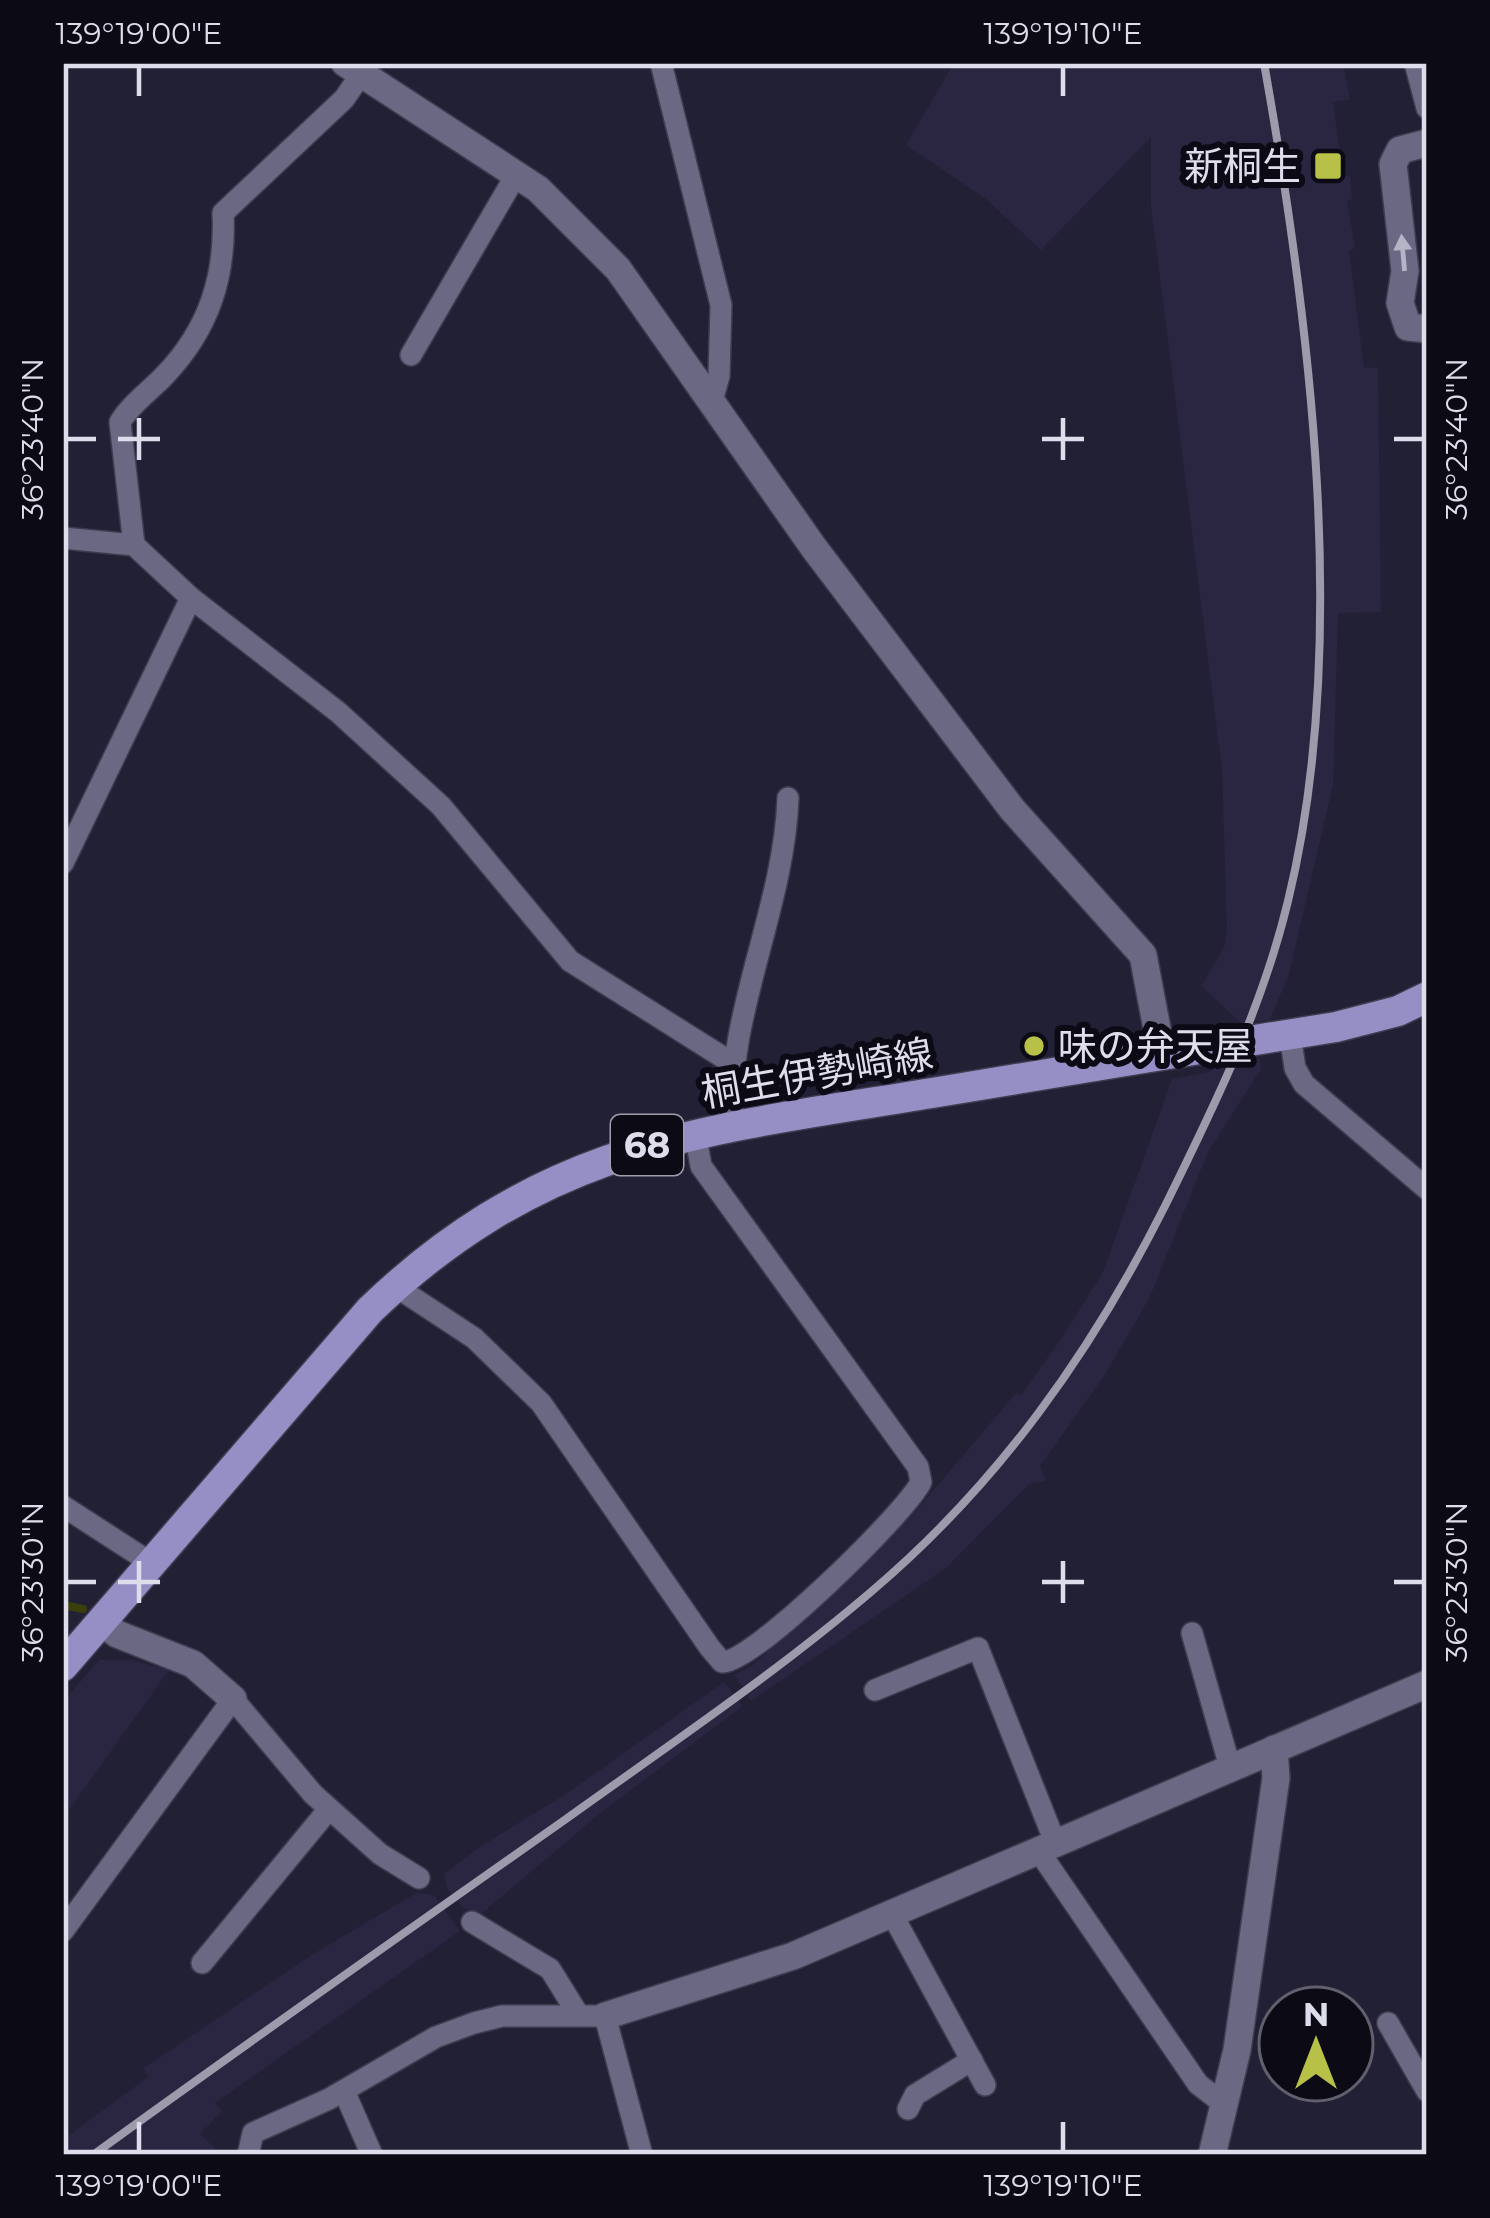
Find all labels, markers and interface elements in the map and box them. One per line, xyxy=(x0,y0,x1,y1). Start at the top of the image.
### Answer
text: 139°19'00"E xyxy=(56,15,222,52)
text: 139°19'10"E xyxy=(984,15,1142,52)
place label: 新桐生 xyxy=(1184,142,1301,190)
marker: 新桐生 xyxy=(1312,150,1344,182)
one-way arrow xyxy=(1393,234,1412,271)
text: 36°23'40"N xyxy=(14,358,51,520)
text: 36°23'40"N xyxy=(1438,358,1475,520)
place label: 味の弁天屋 xyxy=(1058,1022,1253,1070)
street label: 桐生伊勢崎線 xyxy=(698,1029,936,1117)
marker: 味の弁天屋 xyxy=(1021,1033,1047,1059)
road number: 68 xyxy=(611,1115,683,1175)
text: 36°23'30"N xyxy=(14,1502,51,1662)
text: 36°23'30"N xyxy=(1438,1502,1475,1662)
north arrow xyxy=(1256,1984,1376,2104)
text: N xyxy=(1303,1994,1329,2034)
text: 139°19'00"E xyxy=(56,2167,222,2204)
text: 139°19'10"E xyxy=(984,2167,1142,2204)

